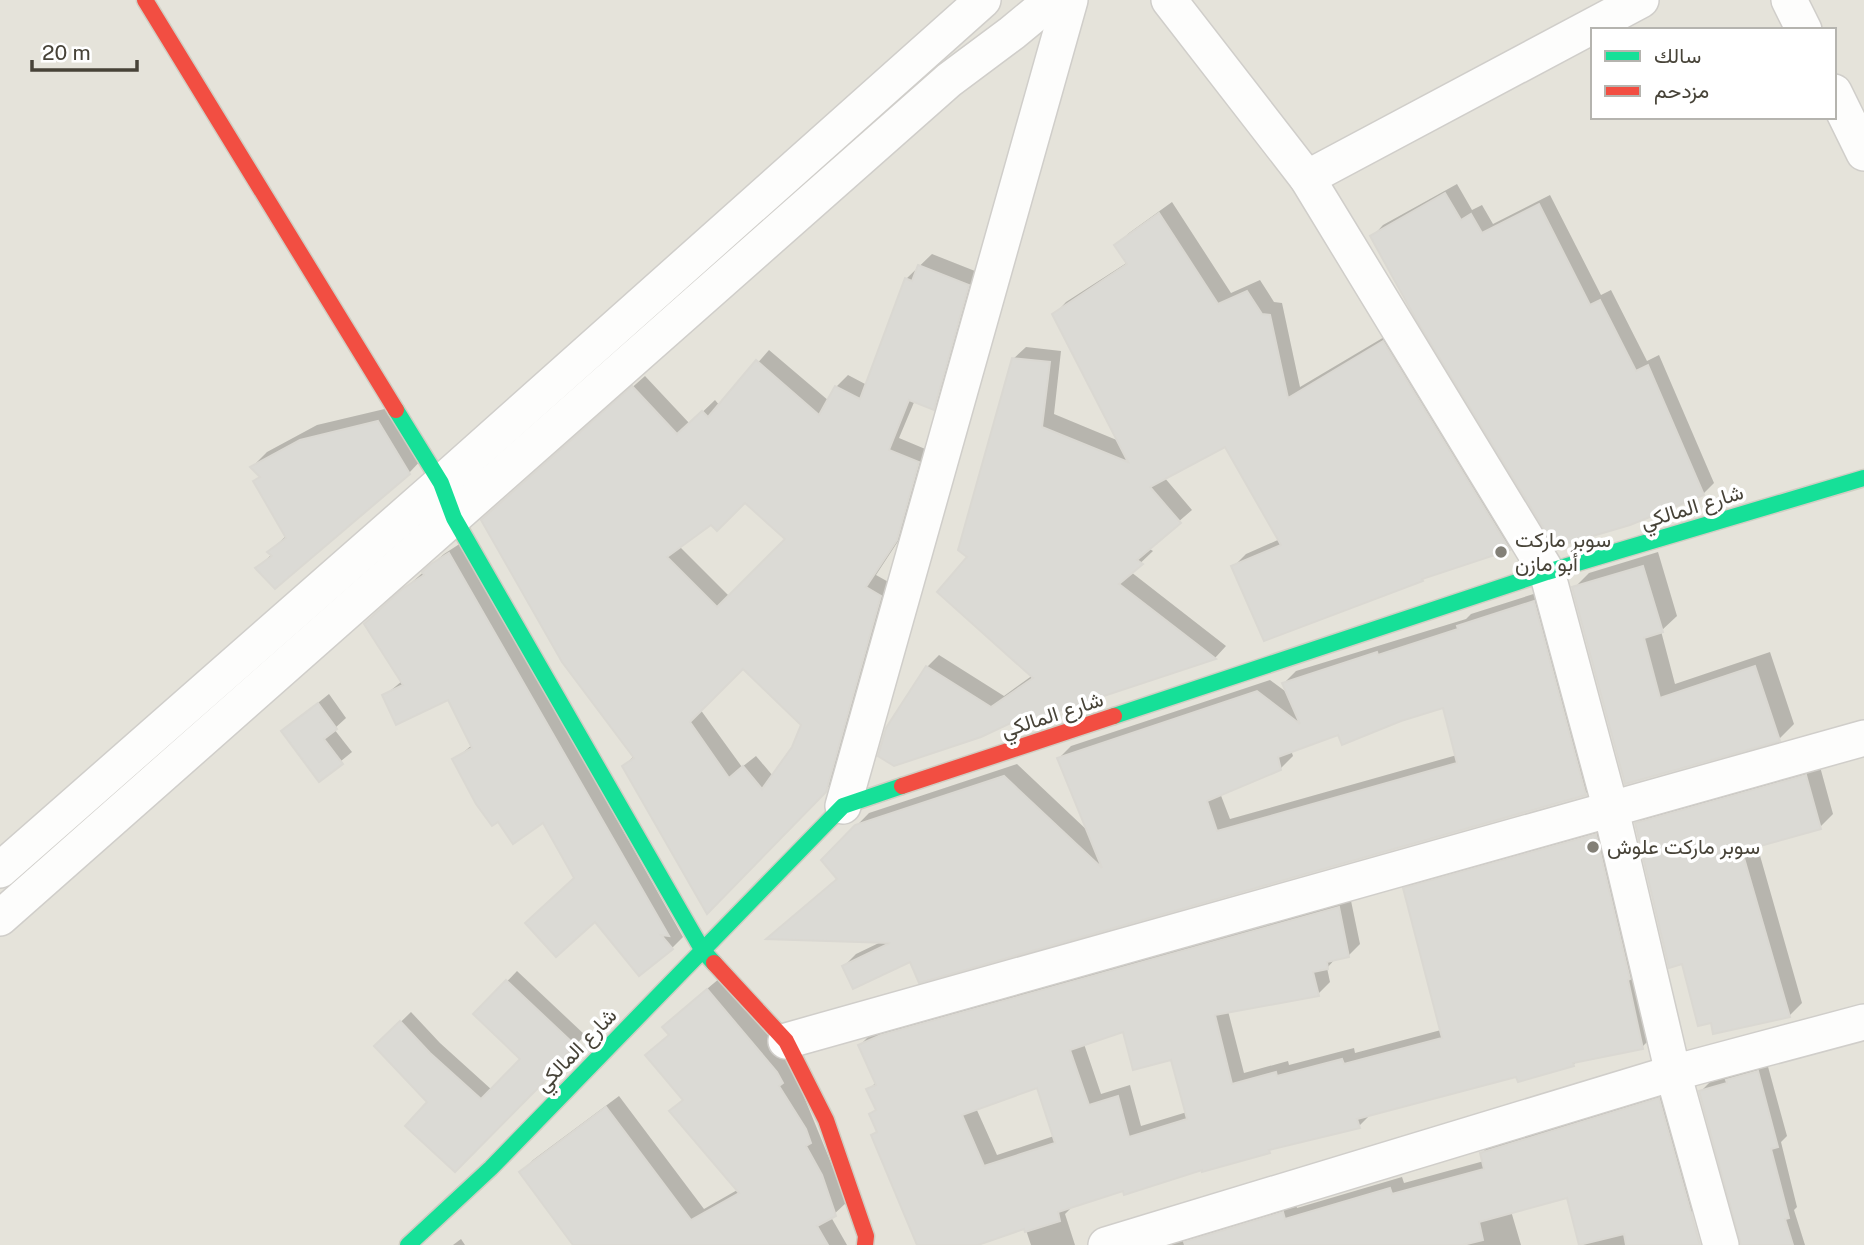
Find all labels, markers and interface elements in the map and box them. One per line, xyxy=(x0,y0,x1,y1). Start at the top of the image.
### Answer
scale bar xyxy=(32,28,136,72)
legend xyxy=(1591,28,1836,119)
text: 20 m xyxy=(42,40,91,65)
text: سالك xyxy=(1654,43,1701,68)
text: مزدحم xyxy=(1654,78,1709,105)
street label: شارع المالكي xyxy=(1637,479,1748,539)
place label: سوبر ماركت أبو مازن xyxy=(1515,527,1611,577)
marker: سوبر ماركت أبو مازن xyxy=(1493,544,1509,560)
street label: شارع المالكي xyxy=(997,686,1108,748)
place label: سوبر ماركت علوش xyxy=(1607,834,1760,860)
marker: سوبر ماركت علوش xyxy=(1585,839,1601,855)
street label: شارع المالكي xyxy=(530,1003,625,1100)

